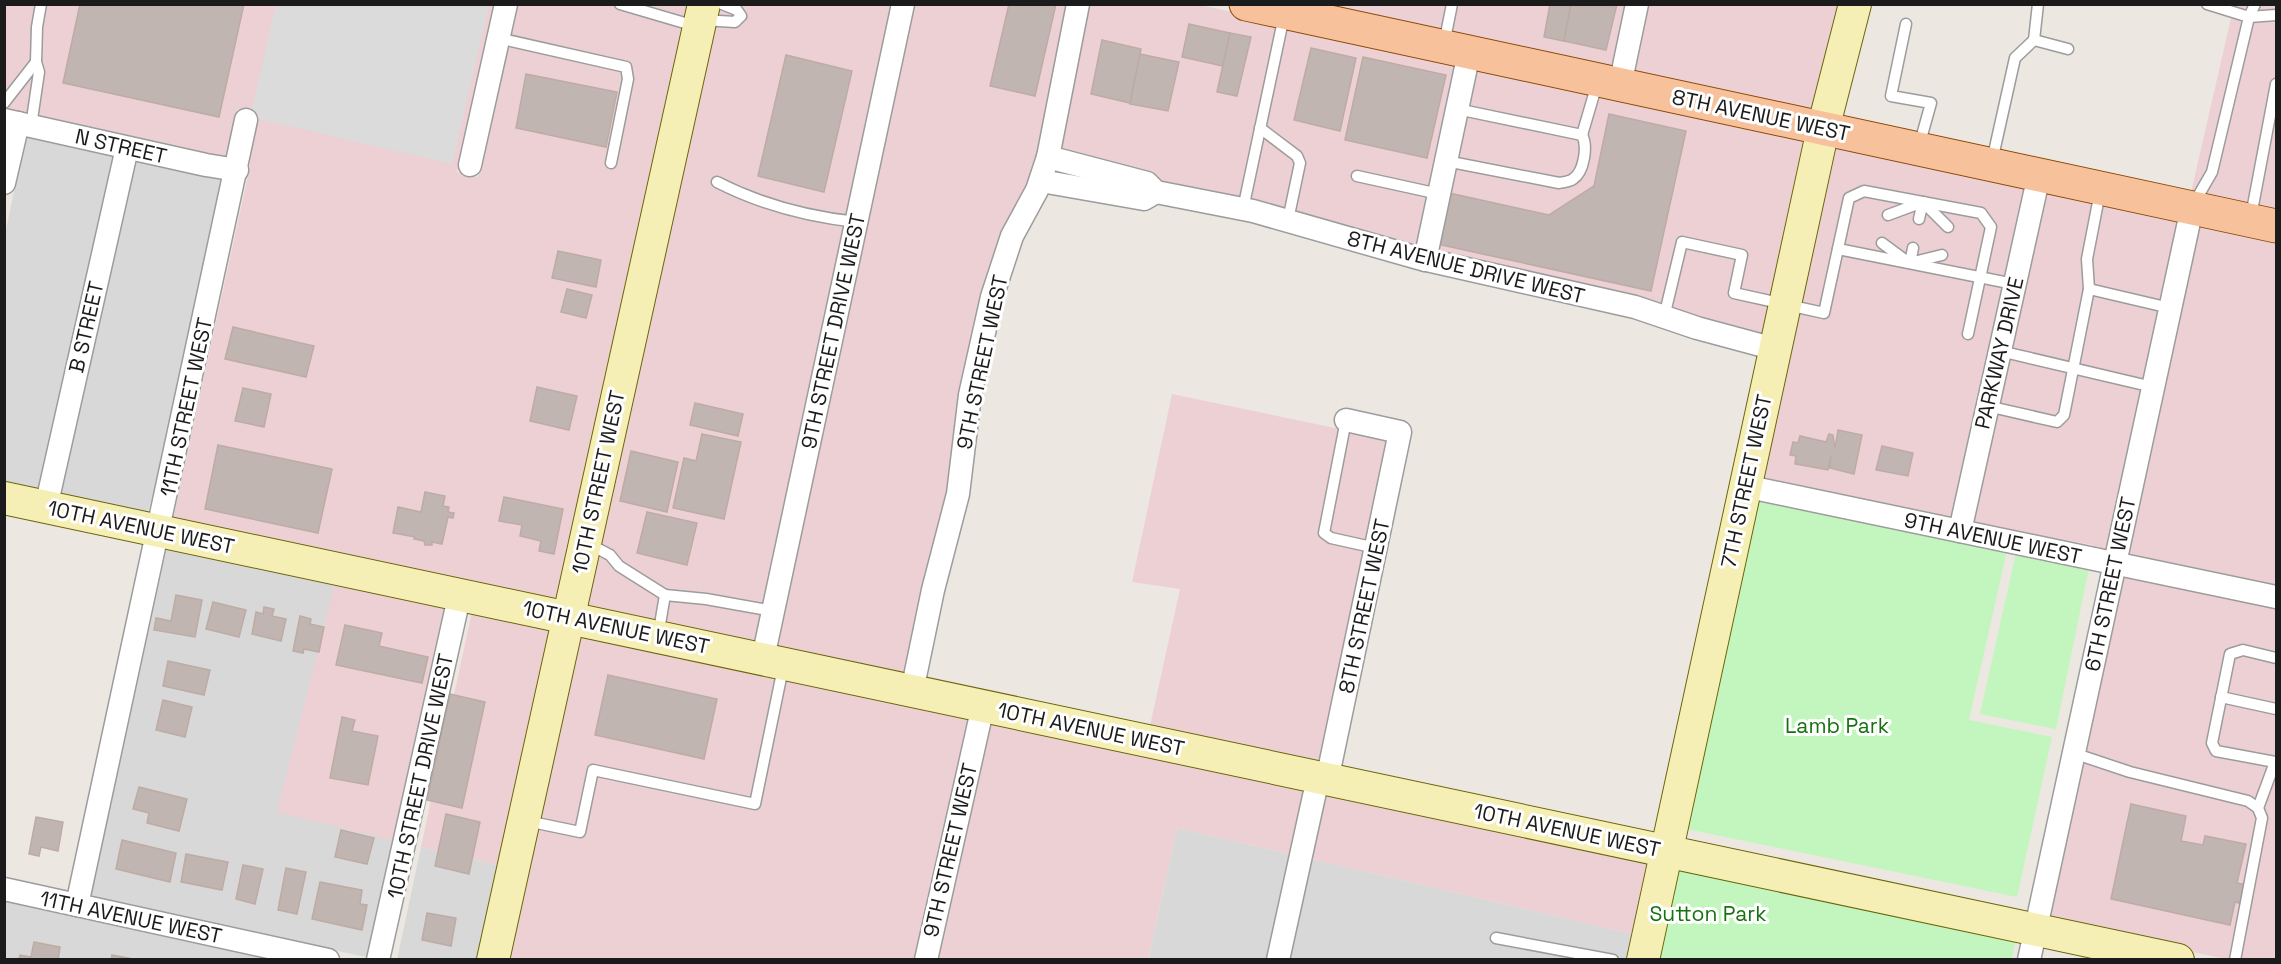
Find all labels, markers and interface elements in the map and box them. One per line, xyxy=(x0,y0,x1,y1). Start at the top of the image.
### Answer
street label: 8TH AVENUE WEST xyxy=(1670,83,1852,147)
street label: N STREET xyxy=(73,122,169,170)
street label: 9TH STREET DRIVE WEST xyxy=(795,211,871,451)
street label: 8TH AVENUE DRIVE WEST xyxy=(1345,224,1587,310)
street label: 9TH STREET WEST xyxy=(950,272,1014,452)
street label: PARKWAY DRIVE xyxy=(1968,274,2030,432)
street label: B STREET xyxy=(62,279,110,375)
street label: 11TH STREET WEST xyxy=(154,315,218,499)
street label: 10TH STREET WEST xyxy=(565,388,631,576)
street label: 7TH STREET WEST xyxy=(1714,392,1778,570)
street label: 10TH AVENUE WEST xyxy=(45,494,237,560)
street label: 6TH STREET WEST xyxy=(2078,494,2142,674)
street label: 9TH AVENUE WEST xyxy=(1902,506,2084,570)
street label: 8TH STREET WEST xyxy=(1332,516,1396,696)
street label: 10TH AVENUE WEST xyxy=(520,594,712,660)
street label: 10TH STREET DRIVE WEST xyxy=(381,651,459,901)
street label: 10TH AVENUE WEST xyxy=(995,696,1187,762)
park label: Lamb Park xyxy=(1785,712,1889,739)
street label: 9TH STREET WEST xyxy=(917,760,983,940)
street label: 10TH AVENUE WEST xyxy=(1471,797,1663,863)
street label: 11TH AVENUE WEST xyxy=(37,885,225,949)
park label: Sutton Park xyxy=(1649,900,1767,927)

